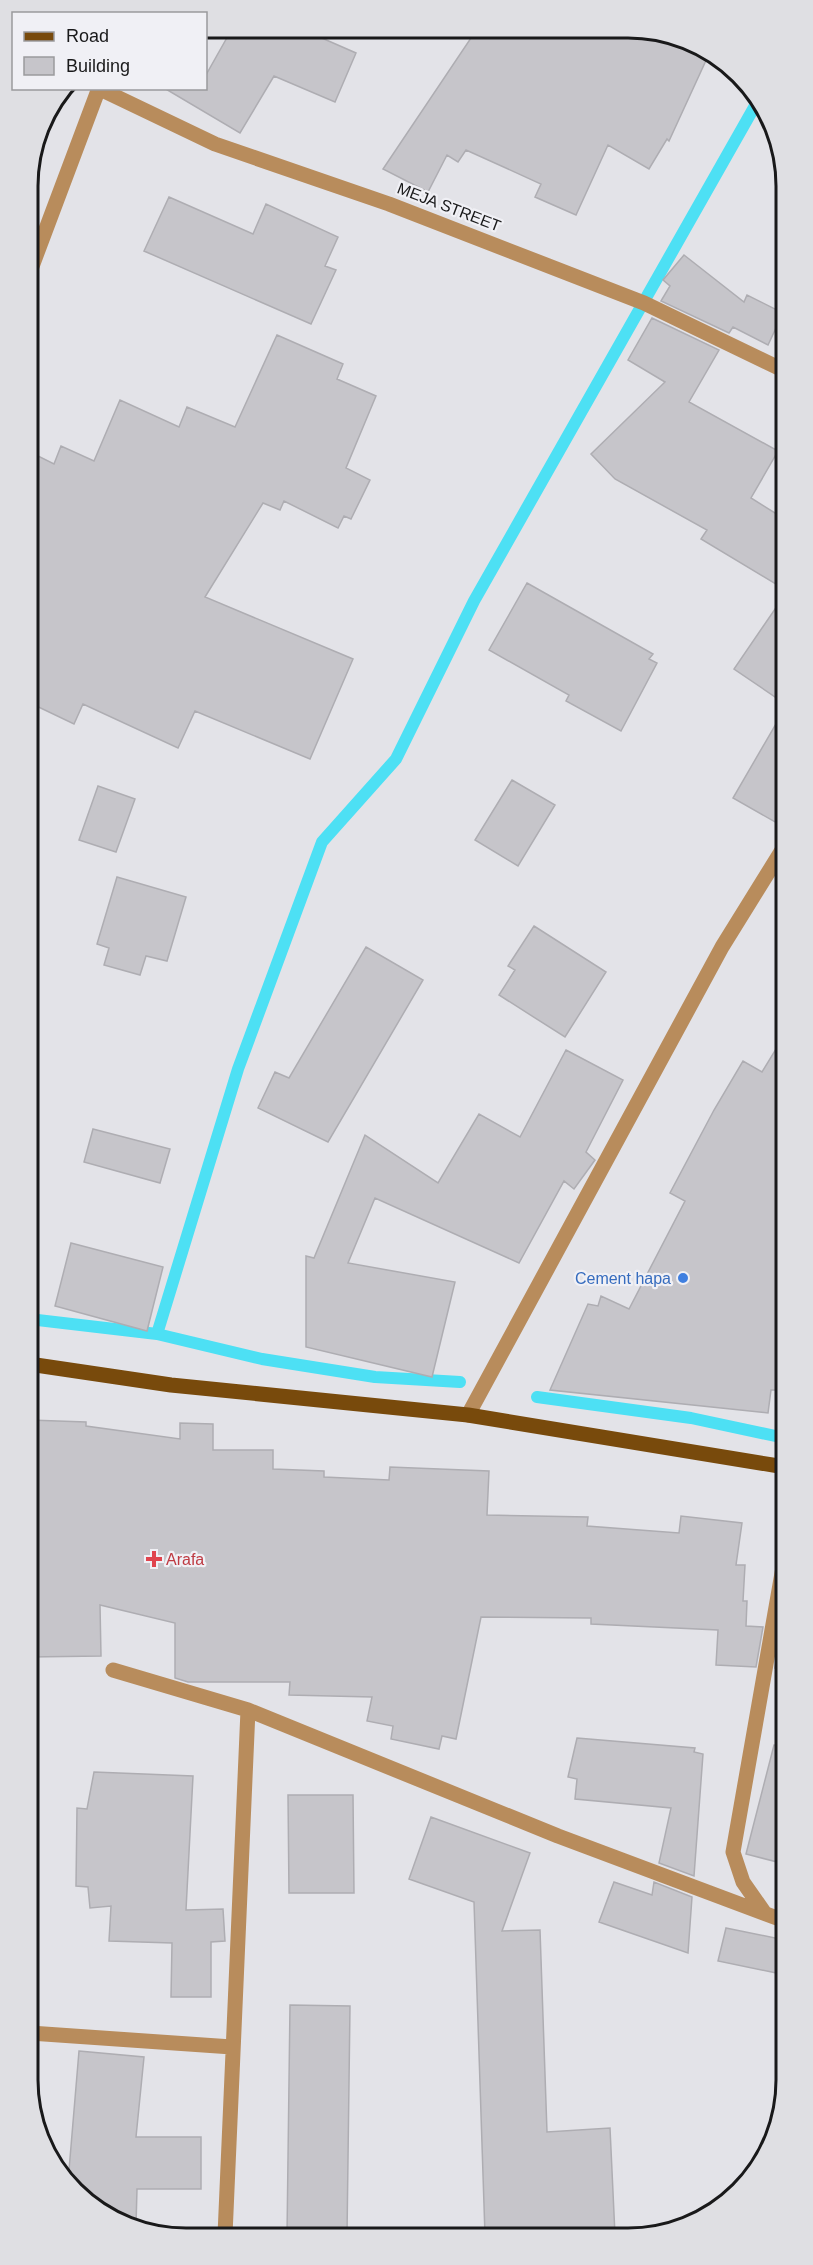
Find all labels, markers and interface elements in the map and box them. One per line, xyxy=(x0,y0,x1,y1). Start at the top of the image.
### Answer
legend xyxy=(12,12,207,90)
text: Road xyxy=(66,26,109,46)
text: Building xyxy=(66,56,130,76)
street label: MEJA STREET xyxy=(395,179,503,235)
place label: Cement hapa xyxy=(575,1270,671,1287)
marker: Cement hapa xyxy=(676,1271,690,1285)
place label: Arafa xyxy=(166,1551,204,1568)
marker: Arafa xyxy=(147,1552,161,1566)

